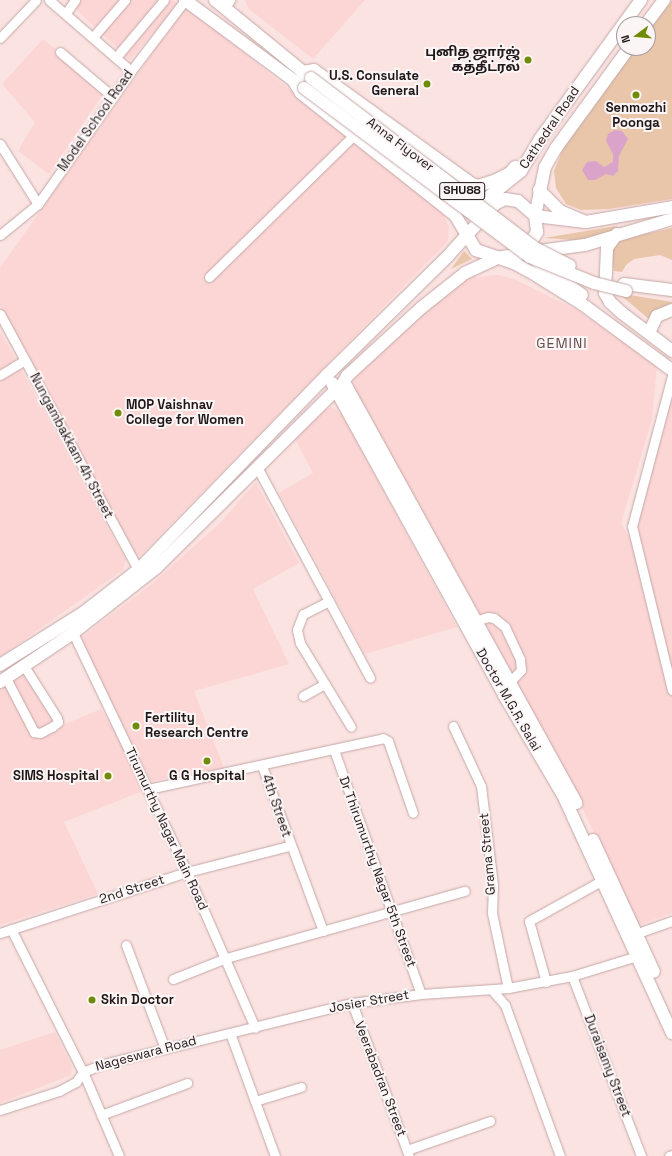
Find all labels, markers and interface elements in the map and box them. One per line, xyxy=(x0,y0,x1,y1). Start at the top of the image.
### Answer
north arrow xyxy=(616,16,656,56)
text: N xyxy=(618,34,633,45)
place label: புனித ஜார்ஜ் கத்தீட்ரல் xyxy=(425,45,520,76)
marker: புனித ஜார்ஜ் கத்தீட்ரல் xyxy=(523,55,533,65)
street label: Model School Road xyxy=(55,67,137,175)
place label: U.S. Consulate General xyxy=(329,69,419,100)
marker: U.S. Consulate General xyxy=(422,79,432,89)
street label: Cathedral Road xyxy=(517,84,583,172)
marker: Senmozhi Poonga xyxy=(631,90,641,100)
place label: Senmozhi Poonga xyxy=(606,101,666,132)
street label: Anna Flyover xyxy=(363,115,437,175)
road number: SHU88 xyxy=(439,181,485,201)
district label: GEMINI xyxy=(536,335,588,351)
street label: Nungambakkam 4h Street xyxy=(26,371,116,521)
place label: MOP Vaishnav College for Women xyxy=(126,398,244,429)
marker: MOP Vaishnav College for Women xyxy=(113,408,123,418)
street label: Doctor M.G.R. Salai xyxy=(472,646,544,754)
place label: Fertility Research Centre xyxy=(145,711,248,742)
marker: Fertility Research Centre xyxy=(130,720,142,732)
street label: Tirumurthy Nagar Main Road xyxy=(121,745,211,913)
marker: G G Hospital xyxy=(201,755,213,767)
place label: SIMS Hospital xyxy=(13,768,99,784)
place label: G G Hospital xyxy=(169,768,245,784)
marker: SIMS Hospital xyxy=(102,770,114,782)
street label: 4th Street xyxy=(258,773,294,839)
street label: Dr Thirumurthy Nagar 5th Street xyxy=(335,774,419,970)
street label: Grama Street xyxy=(477,812,499,896)
street label: 2nd Street xyxy=(98,872,166,908)
street label: Josier Street xyxy=(328,987,410,1017)
place label: Skin Doctor xyxy=(101,992,174,1008)
marker: Skin Doctor xyxy=(86,994,98,1006)
street label: Duraisamy Street xyxy=(580,1013,634,1119)
street label: Veerabadran Street xyxy=(351,1019,409,1139)
street label: Nageswara Road xyxy=(94,1033,198,1075)

